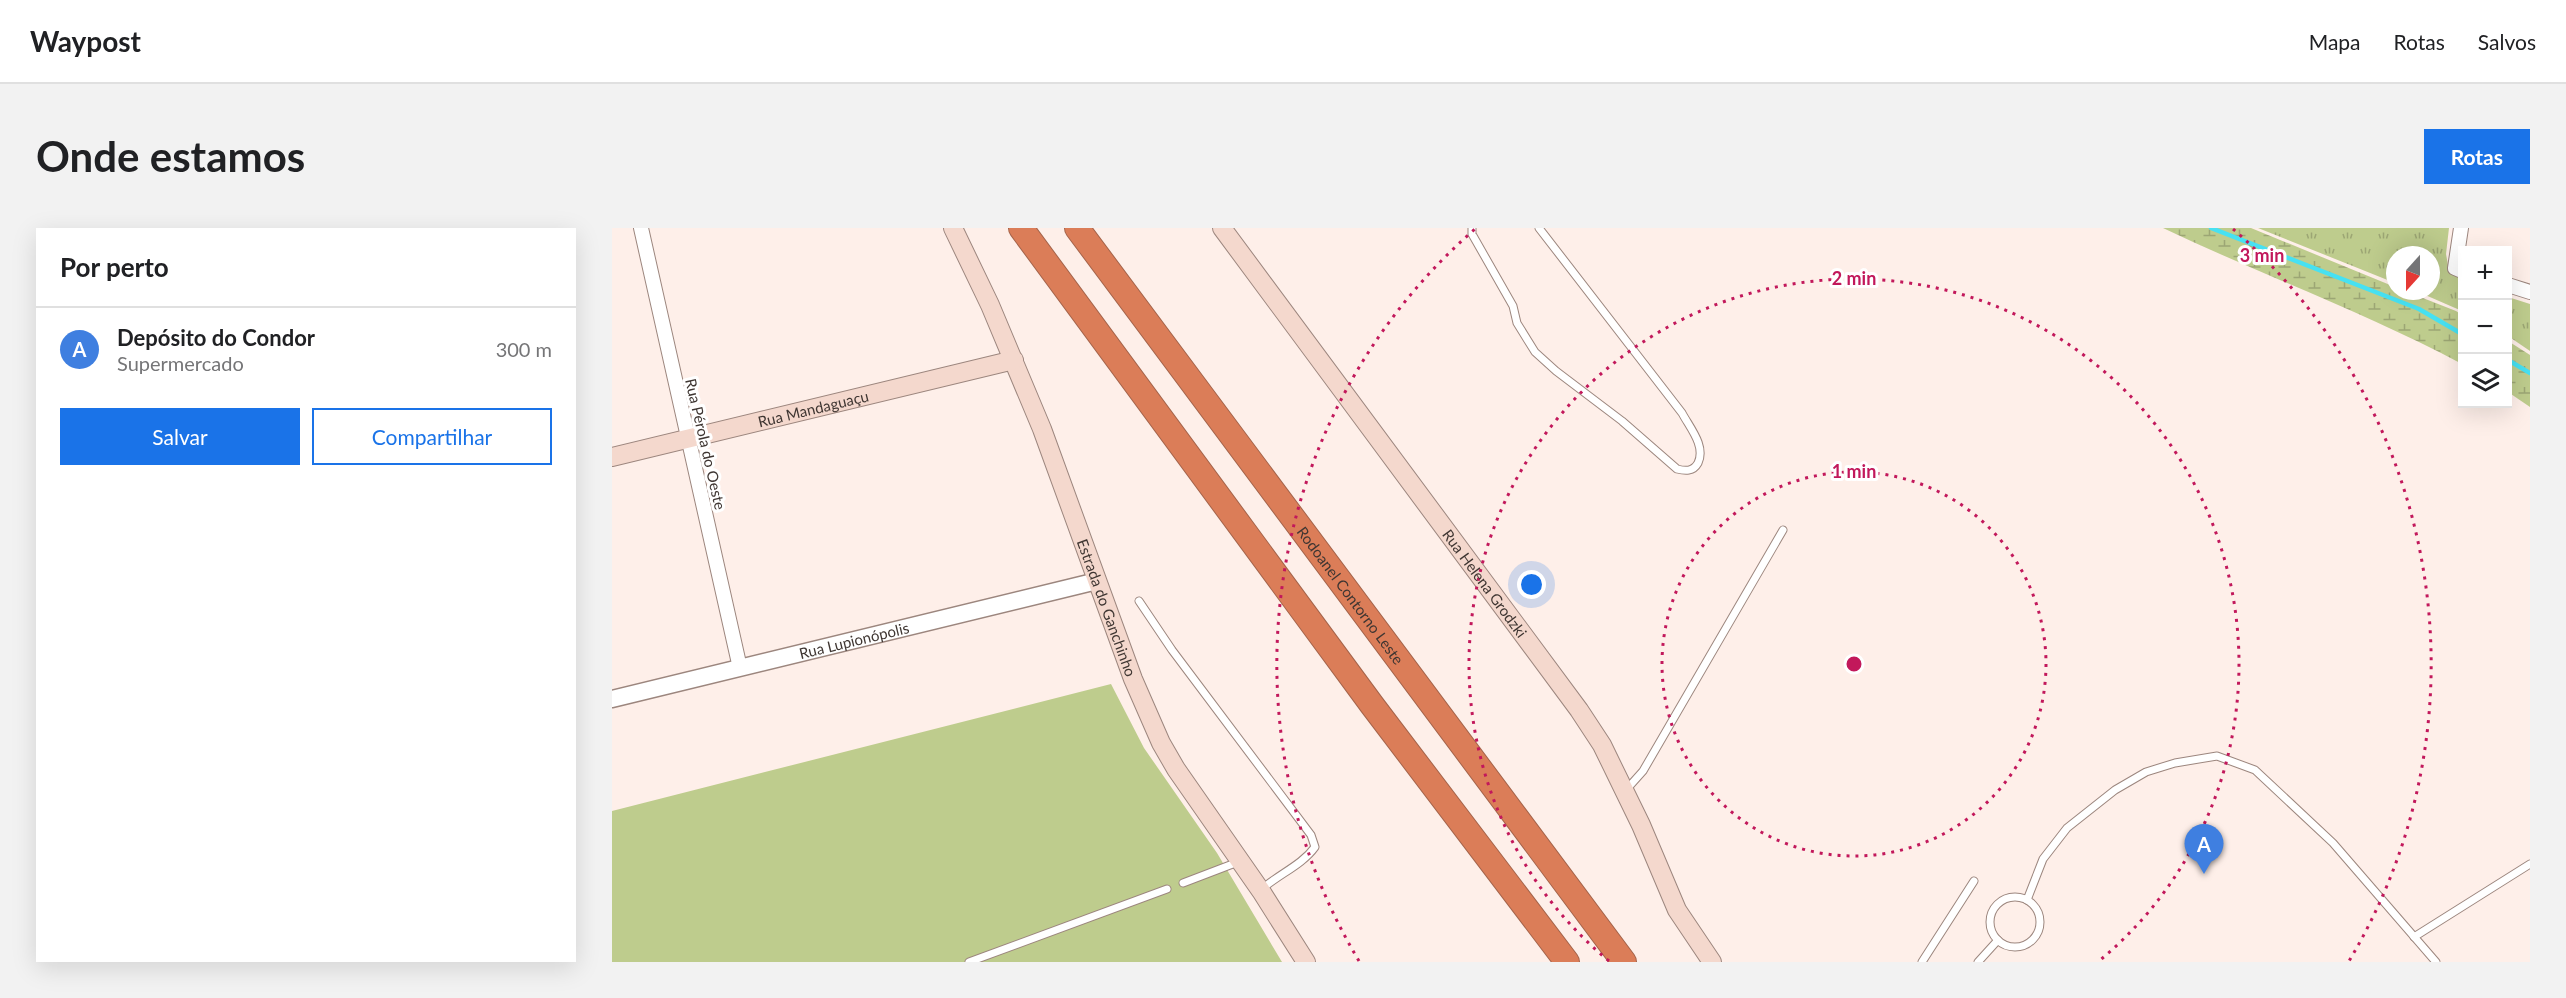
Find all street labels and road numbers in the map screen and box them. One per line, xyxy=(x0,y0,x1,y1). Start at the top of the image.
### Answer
street label: Rua Pérola do Oeste xyxy=(682,377,730,511)
street label: Rua Mandaguaçu xyxy=(756,386,870,430)
street label: Rodoanel Contorno Leste xyxy=(1294,523,1408,668)
street label: Rua Helena Grodzki xyxy=(1439,526,1531,641)
street label: Estrada do Ganchinho xyxy=(1074,536,1140,679)
street label: Rua Lupionópolis xyxy=(797,618,911,662)

